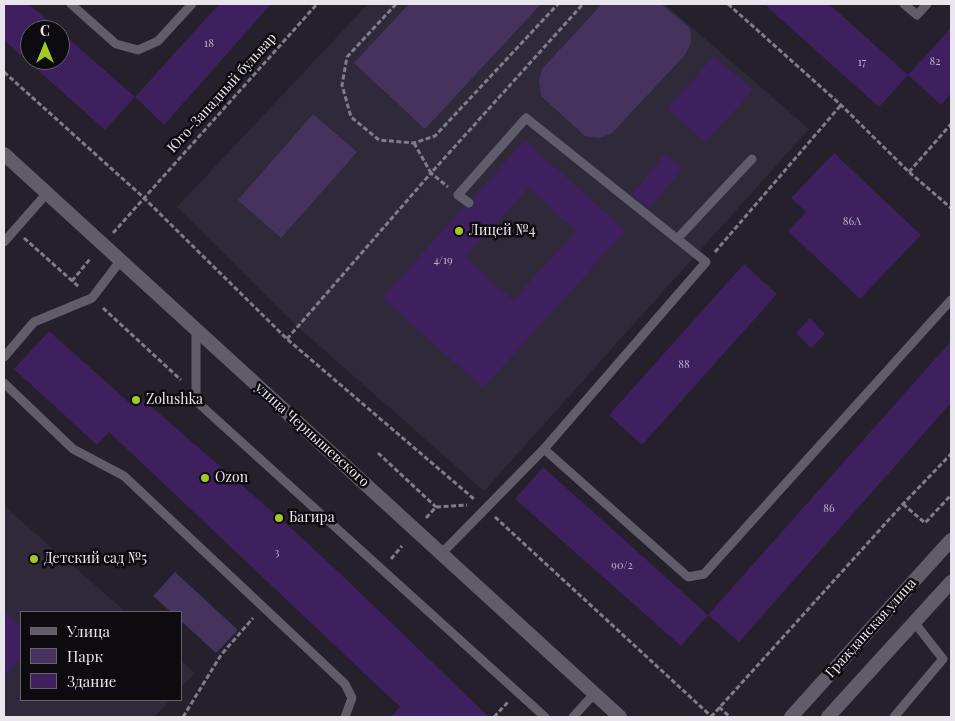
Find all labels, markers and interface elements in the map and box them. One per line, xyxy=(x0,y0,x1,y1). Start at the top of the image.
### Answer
north arrow xyxy=(20,20,70,70)
text: С xyxy=(40,21,50,40)
street label: Юго-Западный бульвар xyxy=(164,30,280,156)
house number: 18 xyxy=(204,37,214,51)
house number: 82 xyxy=(930,55,940,69)
house number: 17 xyxy=(858,56,866,70)
house number: 86А xyxy=(843,215,861,229)
place label: Лицей №4 xyxy=(469,223,536,239)
marker: Лицей №4 xyxy=(453,225,465,237)
house number: 4/19 xyxy=(433,254,453,268)
house number: 88 xyxy=(678,358,690,372)
street label: улица Чернышевского xyxy=(251,379,373,491)
place label: Zolushka xyxy=(146,392,203,408)
marker: Zolushka xyxy=(130,394,142,406)
place label: Ozon xyxy=(215,470,248,486)
marker: Ozon xyxy=(199,472,211,484)
house number: 86 xyxy=(823,502,835,516)
place label: Багира xyxy=(289,510,335,526)
marker: Багира xyxy=(273,512,285,524)
house number: 3 xyxy=(275,546,279,560)
place label: Детский сад №5 xyxy=(44,551,147,567)
marker: Детский сад №5 xyxy=(28,553,40,565)
house number: 90/2 xyxy=(611,559,633,573)
street label: Гражданская улица xyxy=(822,575,920,681)
legend xyxy=(20,611,182,701)
text: Улица xyxy=(67,621,110,641)
text: Парк xyxy=(67,646,103,666)
text: Здание xyxy=(67,671,116,691)

